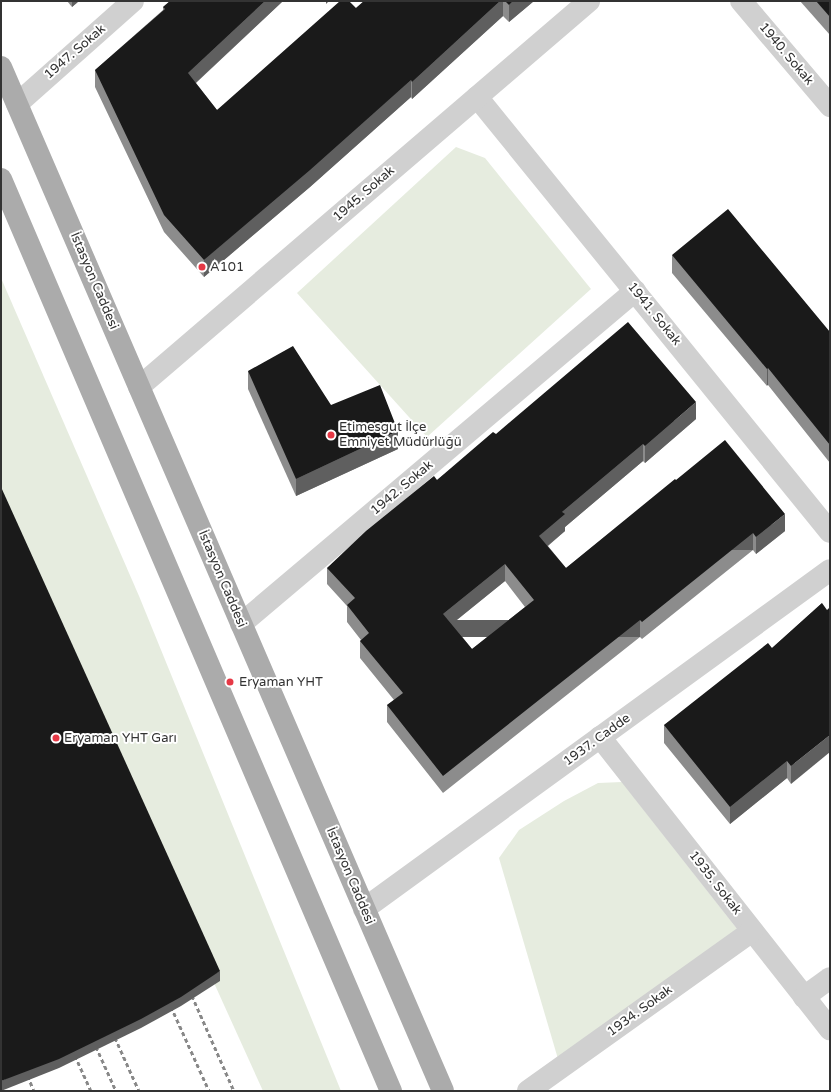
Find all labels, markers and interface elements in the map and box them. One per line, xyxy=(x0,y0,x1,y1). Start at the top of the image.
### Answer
street label: 1940. Sokak xyxy=(755,20,817,88)
street label: 1947. Sokak xyxy=(41,21,109,83)
street label: 1945. Sokak xyxy=(330,163,398,225)
street label: İstasyon Caddesi xyxy=(67,230,121,332)
place label: A101 xyxy=(210,259,244,275)
marker: A101 xyxy=(197,262,207,272)
street label: 1941. Sokak xyxy=(624,279,684,349)
place label: Etimesgut İlçe Emniyet Müdürlüğü xyxy=(339,420,462,451)
marker: Etimesgut İlçe Emniyet Müdürlüğü xyxy=(326,430,336,440)
street label: 1942. Sokak xyxy=(368,457,436,519)
street label: İstasyon Caddesi xyxy=(195,528,249,630)
place label: Eryaman YHT xyxy=(239,674,323,690)
marker: Eryaman YHT xyxy=(224,676,236,688)
street label: 1937. Cadde xyxy=(561,711,633,769)
place label: Eryaman YHT Garı xyxy=(64,730,177,746)
marker: Eryaman YHT Garı xyxy=(51,733,61,743)
street label: İstasyon Caddesi xyxy=(323,825,377,927)
street label: 1935. Sokak xyxy=(685,848,745,918)
street label: 1934. Sokak xyxy=(604,982,676,1040)

